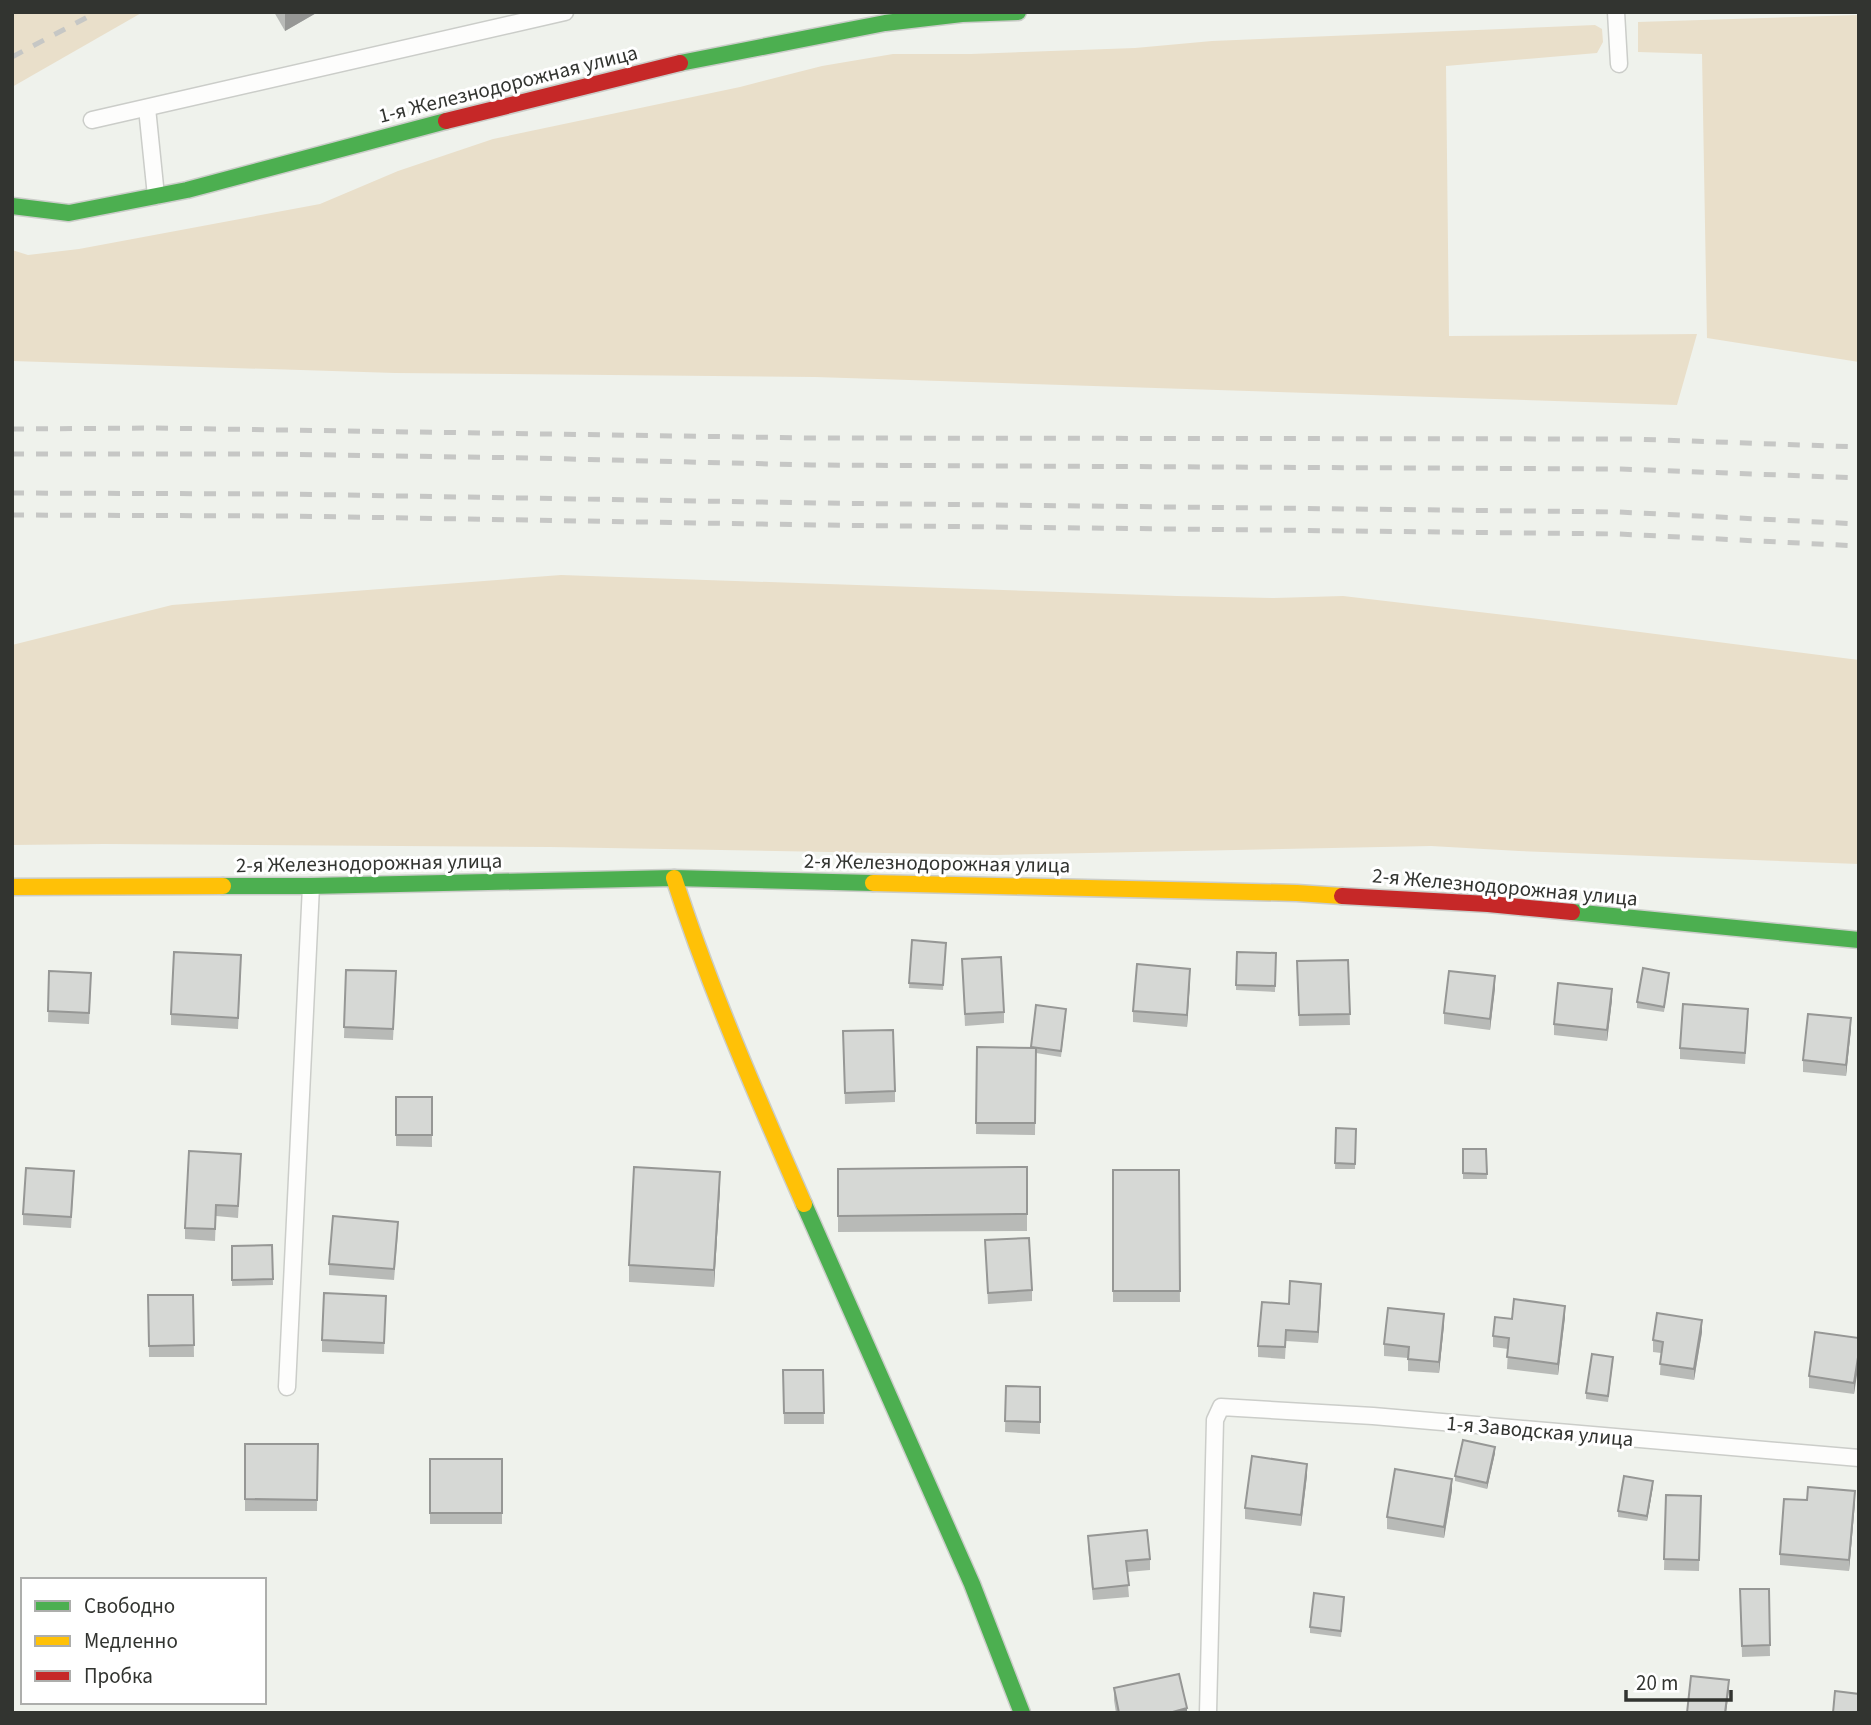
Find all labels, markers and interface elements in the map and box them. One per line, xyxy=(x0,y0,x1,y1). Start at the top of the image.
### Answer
street label: 1-я Железнодорожная улица xyxy=(375,37,641,131)
street label: 2-я Железнодорожная улица xyxy=(236,846,502,880)
street label: 2-я Железнодорожная улица xyxy=(804,846,1070,880)
street label: 2-я Железнодорожная улица xyxy=(1371,860,1639,914)
street label: 1-я Заводская улица xyxy=(1445,1408,1635,1454)
legend xyxy=(21,1578,266,1704)
text: Свободно xyxy=(84,1591,175,1621)
text: Медленно xyxy=(84,1626,178,1656)
scale bar xyxy=(1626,1658,1731,1702)
text: Пробка xyxy=(84,1661,153,1691)
text: 20 m xyxy=(1636,1668,1678,1698)

